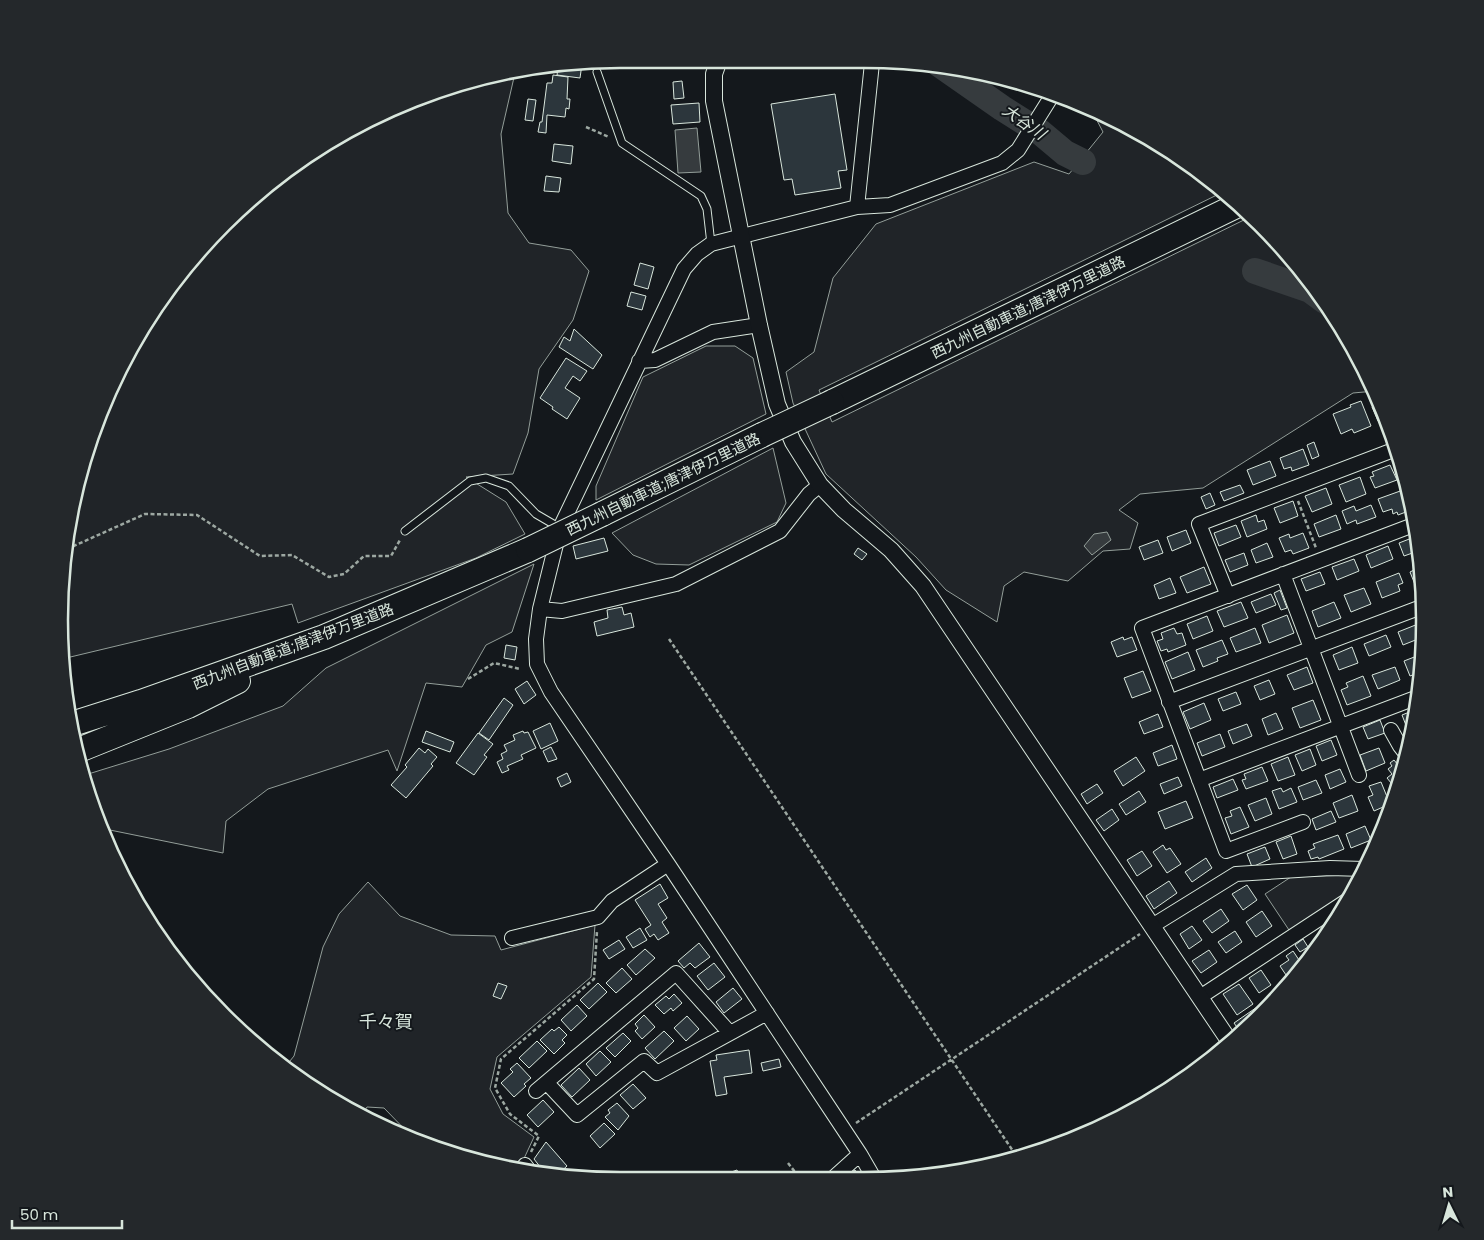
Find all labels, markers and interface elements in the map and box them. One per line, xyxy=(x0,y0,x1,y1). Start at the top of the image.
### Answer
water label: 大谷川 xyxy=(998,99,1052,146)
street label: 西九州自動車道;唐津伊万里道路 xyxy=(927,251,1129,363)
street label: 西九州自動車道;唐津伊万里道路 xyxy=(562,428,764,540)
street label: 西九州自動車道;唐津伊万里道路 xyxy=(189,598,397,694)
district label: 千々賀 xyxy=(359,1009,413,1034)
north arrow xyxy=(1424,1180,1474,1230)
text: N xyxy=(1442,1182,1454,1202)
scale bar xyxy=(12,1198,122,1230)
text: 50 m xyxy=(20,1204,58,1225)

